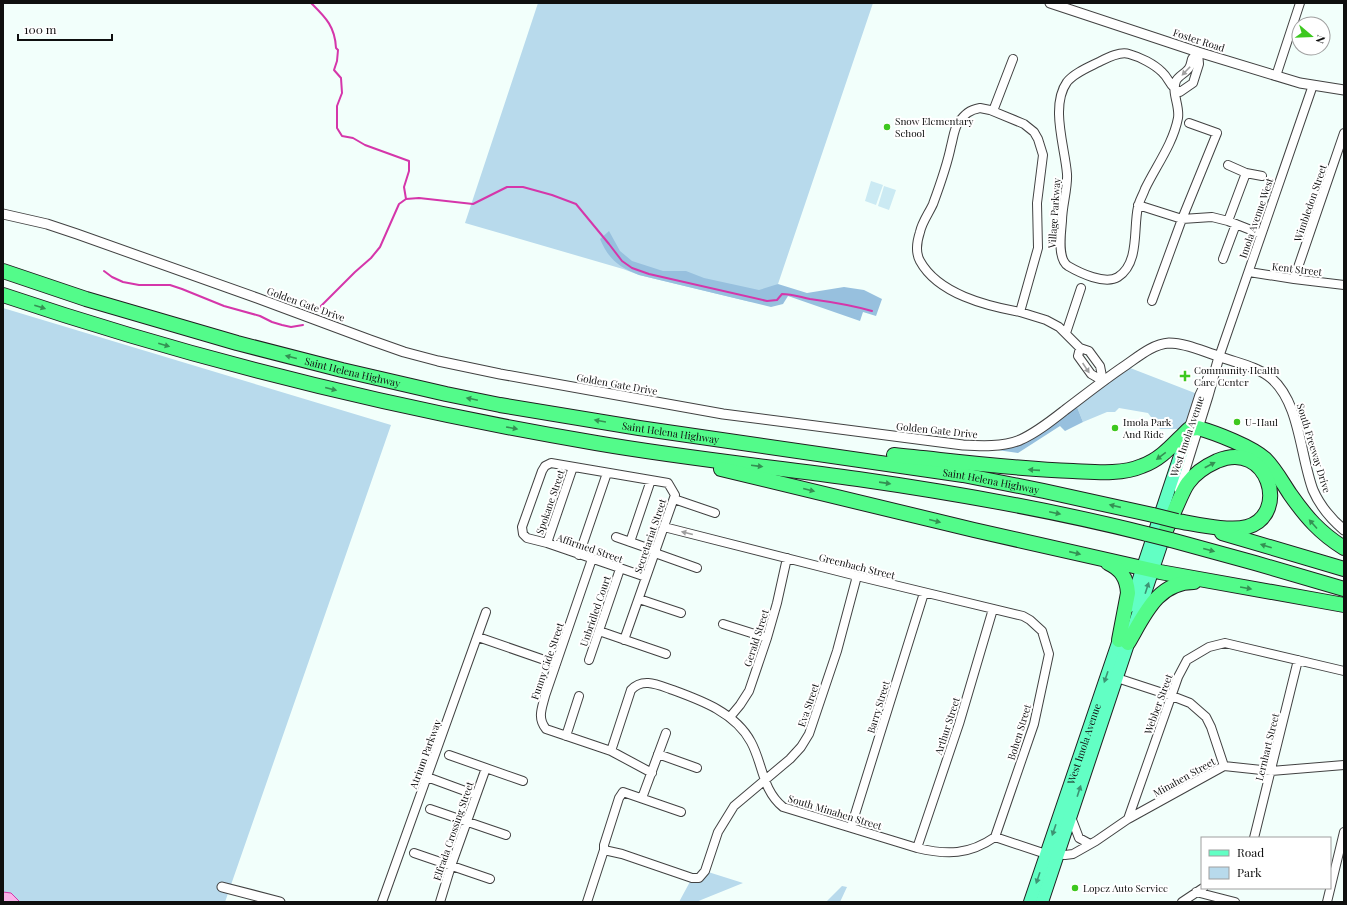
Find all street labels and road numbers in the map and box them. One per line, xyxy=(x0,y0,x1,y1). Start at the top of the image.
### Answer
street label: Foster Road xyxy=(1171,25,1227,55)
street label: Wimbledon Street xyxy=(1290,162,1330,244)
street label: Imola Avenue West xyxy=(1236,176,1276,260)
street label: Village Parkway xyxy=(1044,177,1063,250)
street label: Kent Street xyxy=(1271,259,1323,279)
street label: Golden Gate Drive xyxy=(265,283,347,325)
street label: Saint Helena Highway xyxy=(303,354,402,390)
street label: Golden Gate Drive xyxy=(575,370,659,398)
street label: West Imola Avenue xyxy=(1166,394,1207,479)
street label: South Freeway Drive xyxy=(1294,402,1334,494)
street label: Saint Helena Highway xyxy=(621,418,720,447)
street label: Golden Gate Drive xyxy=(895,419,979,441)
street label: Saint Helena Highway xyxy=(942,465,1040,497)
street label: Spokane Street xyxy=(532,467,568,536)
street label: Secretariat Street xyxy=(631,496,669,575)
street label: Affirmed Street xyxy=(554,530,625,566)
street label: Greenbach Street xyxy=(817,550,897,582)
street label: Unbridled Court xyxy=(576,573,614,648)
street label: Gerald Street xyxy=(740,607,772,668)
street label: Funny Cide Street xyxy=(527,620,567,701)
street label: Webber Street xyxy=(1140,671,1176,737)
street label: Barry Street xyxy=(863,679,893,735)
street label: Eva Street xyxy=(794,681,822,729)
street label: Arthur Street xyxy=(931,695,963,757)
street label: Bohen Street xyxy=(1004,702,1034,762)
street label: West Imola Avenue xyxy=(1063,702,1104,787)
street label: Lernhart Street xyxy=(1252,711,1282,782)
street label: Atrium Parkway xyxy=(406,718,444,791)
street label: Minahen Street xyxy=(1151,754,1218,800)
street label: Elfrada Crossing Street xyxy=(429,779,477,882)
street label: South Minahen Street xyxy=(786,791,884,833)

